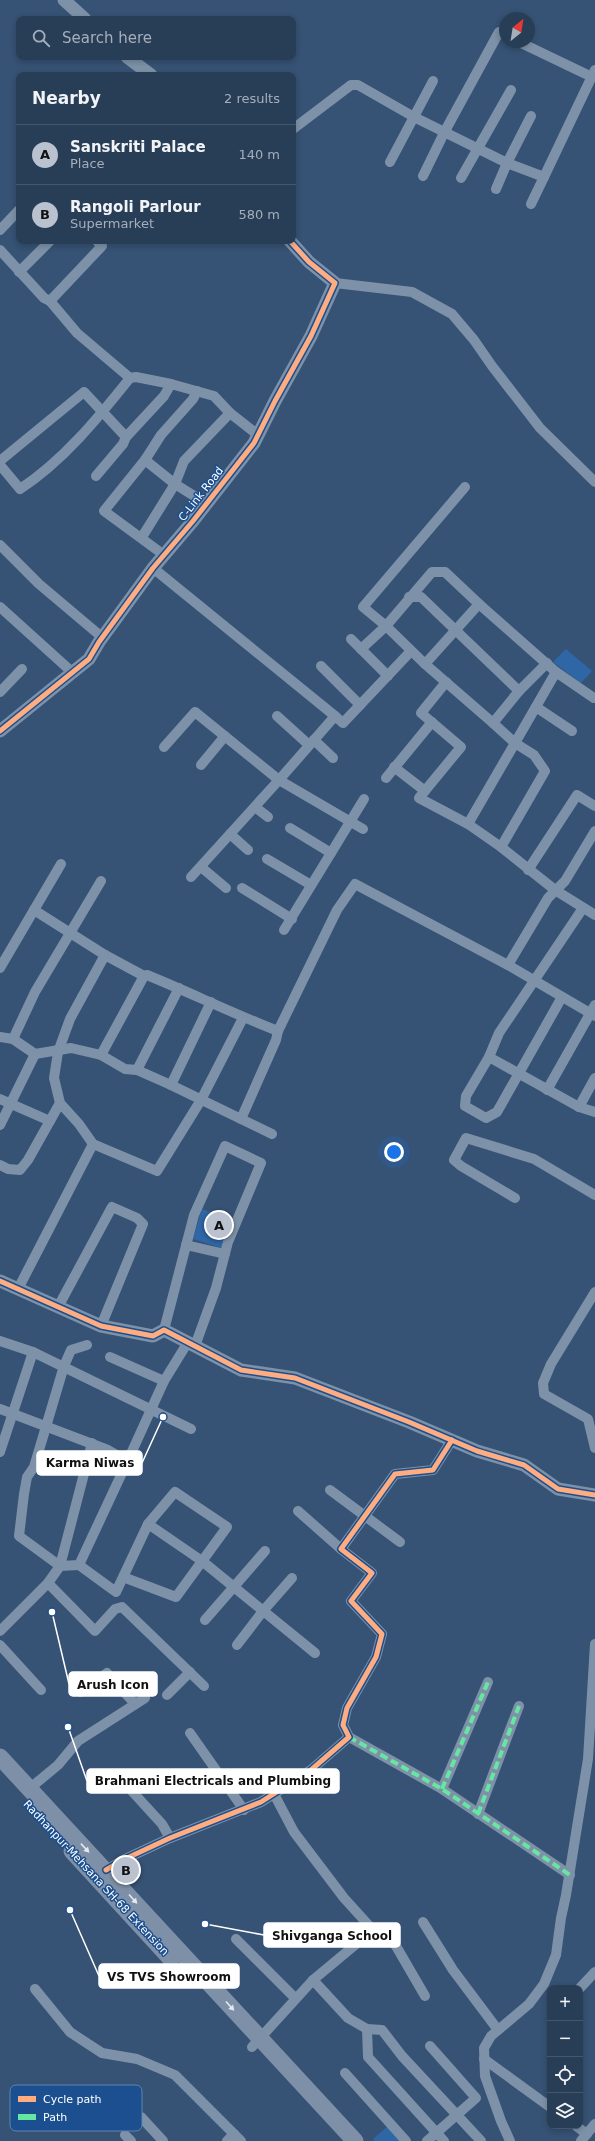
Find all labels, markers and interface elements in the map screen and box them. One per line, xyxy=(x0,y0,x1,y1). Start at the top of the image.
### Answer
north arrow xyxy=(499,12,535,48)
search box xyxy=(16,16,296,60)
icon: search xyxy=(30,27,52,49)
text: Search here xyxy=(62,29,152,47)
text: Nearby xyxy=(32,88,101,108)
text: 2 results xyxy=(224,91,280,106)
text: Sanskriti Palace xyxy=(70,138,206,156)
text: A xyxy=(40,147,50,162)
text: 140 m xyxy=(238,147,280,162)
text: Place xyxy=(70,156,105,171)
text: Rangoli Parlour xyxy=(70,198,201,216)
text: B xyxy=(40,207,50,222)
text: 580 m xyxy=(238,207,280,222)
text: Supermarket xyxy=(70,216,154,231)
street label: C-Link Road xyxy=(176,464,226,524)
your location xyxy=(384,1142,404,1162)
pin: A xyxy=(206,1210,232,1240)
callout: Karma Niwas xyxy=(37,1451,142,1475)
text: Karma Niwas xyxy=(46,1456,134,1470)
callout: Arush Icon xyxy=(69,1672,157,1696)
text: Arush Icon xyxy=(77,1678,149,1692)
callout: Brahmani Electricals and Plumbing xyxy=(87,1769,339,1793)
text: Brahmani Electricals and Plumbing xyxy=(95,1774,331,1788)
street label: Radhanpur-Mehsana SH-68 Extension xyxy=(21,1798,171,1958)
one-way arrow xyxy=(80,1843,90,1853)
pin: B xyxy=(113,1855,139,1885)
one-way arrow xyxy=(128,1894,137,1904)
callout: Shivganga School xyxy=(264,1923,400,1947)
text: Shivganga School xyxy=(272,1929,392,1943)
callout: VS TVS Showroom xyxy=(99,1964,239,1988)
text: VS TVS Showroom xyxy=(107,1970,231,1984)
map controls xyxy=(547,1985,583,2129)
button: + xyxy=(547,1985,583,2021)
one-way arrow xyxy=(225,2000,234,2011)
button: − xyxy=(547,2021,583,2057)
button: locate xyxy=(547,2057,583,2093)
legend xyxy=(10,2085,142,2131)
text: Cycle path xyxy=(43,2093,102,2106)
button: layers xyxy=(547,2093,583,2129)
text: Path xyxy=(43,2111,67,2124)

